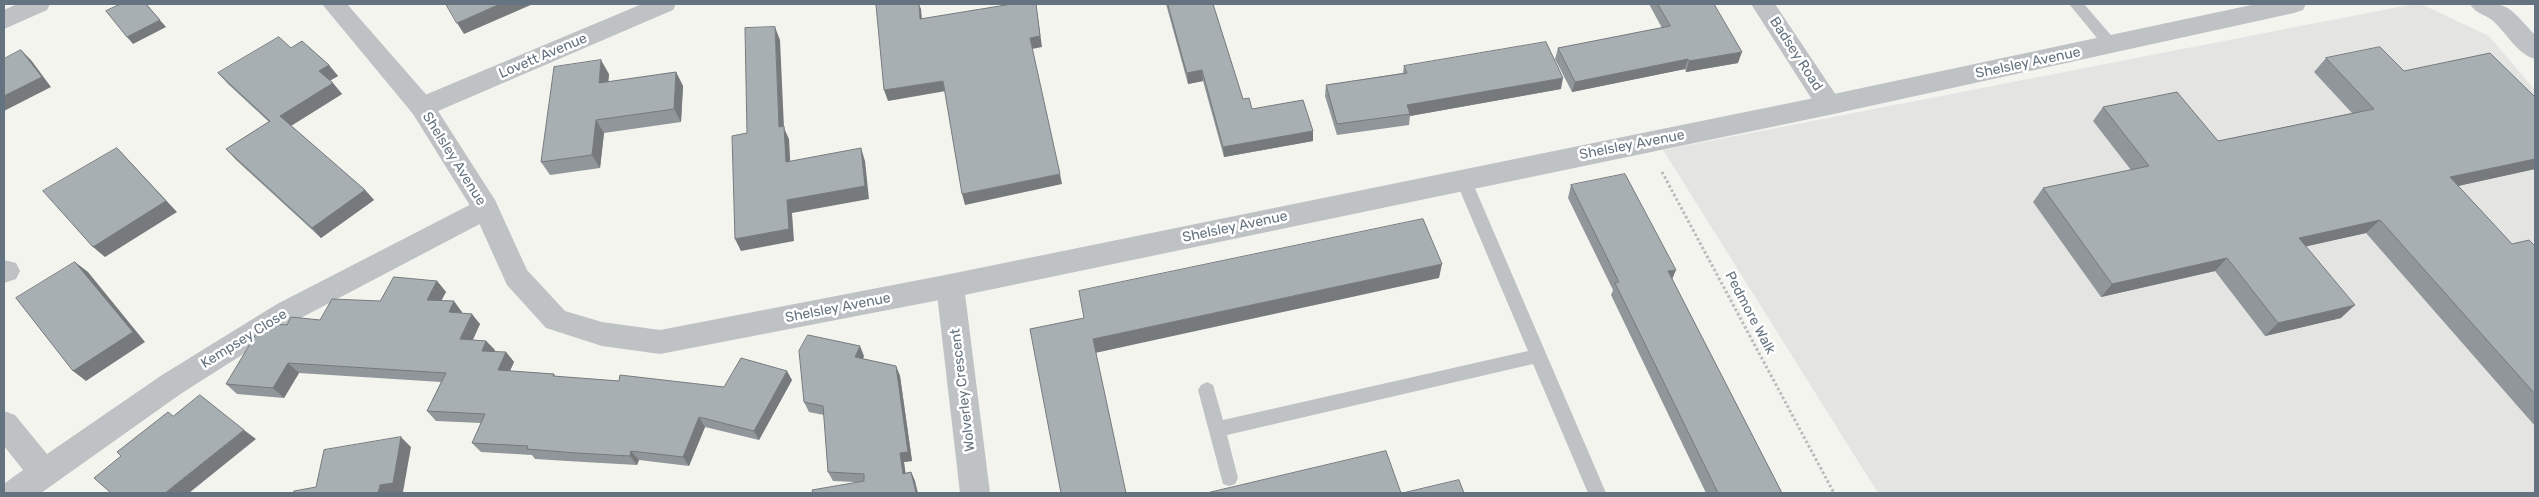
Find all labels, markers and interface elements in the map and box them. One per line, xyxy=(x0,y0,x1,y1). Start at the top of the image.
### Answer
street label: Badsey Road xyxy=(1766,14,1826,94)
street label: Lovett Avenue xyxy=(496,30,590,82)
street label: Shelsley Avenue xyxy=(1974,44,2082,82)
street label: Shelsley Avenue xyxy=(419,109,489,209)
street label: Shelsley Avenue xyxy=(1578,127,1686,163)
street label: Shelsley Avenue xyxy=(1181,208,1289,246)
street label: Pedmore Walk xyxy=(1721,269,1779,357)
street label: Shelsley Avenue xyxy=(784,290,892,326)
street label: Kempsey Close xyxy=(198,306,290,372)
street label: Wolverley Crescent xyxy=(947,327,979,453)

